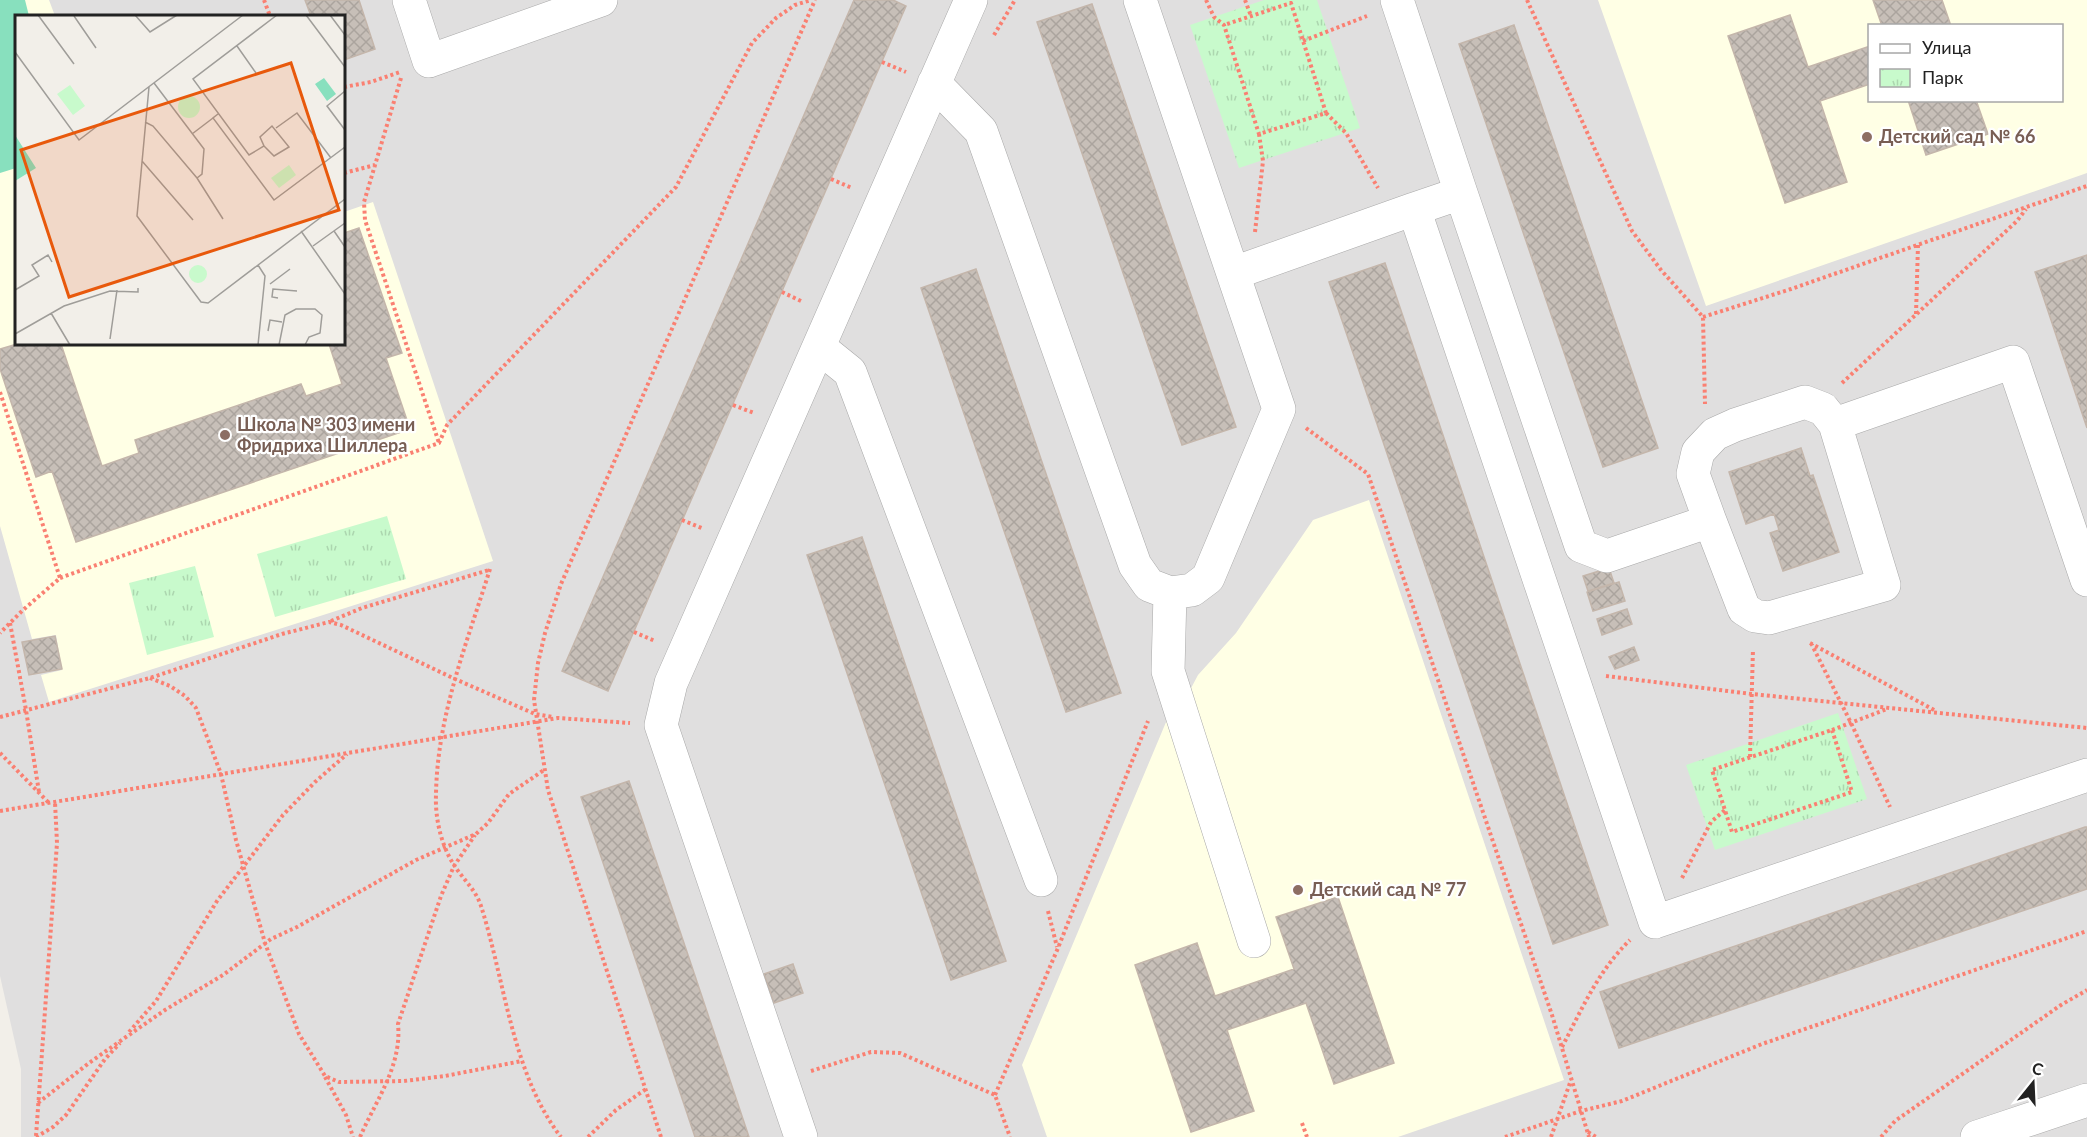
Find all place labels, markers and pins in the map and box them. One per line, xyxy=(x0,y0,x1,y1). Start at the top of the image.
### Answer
place label: Детский сад № 66 xyxy=(1879,125,2035,147)
marker: Детский сад № 66 xyxy=(1860,130,1874,144)
place label: Школа № 303 имени Фридриха Шиллера xyxy=(237,413,415,456)
marker: Школа № 303 имени Фридриха Шиллера xyxy=(218,428,232,442)
place label: Детский сад № 77 xyxy=(1310,878,1466,900)
marker: Детский сад № 77 xyxy=(1291,883,1305,897)

